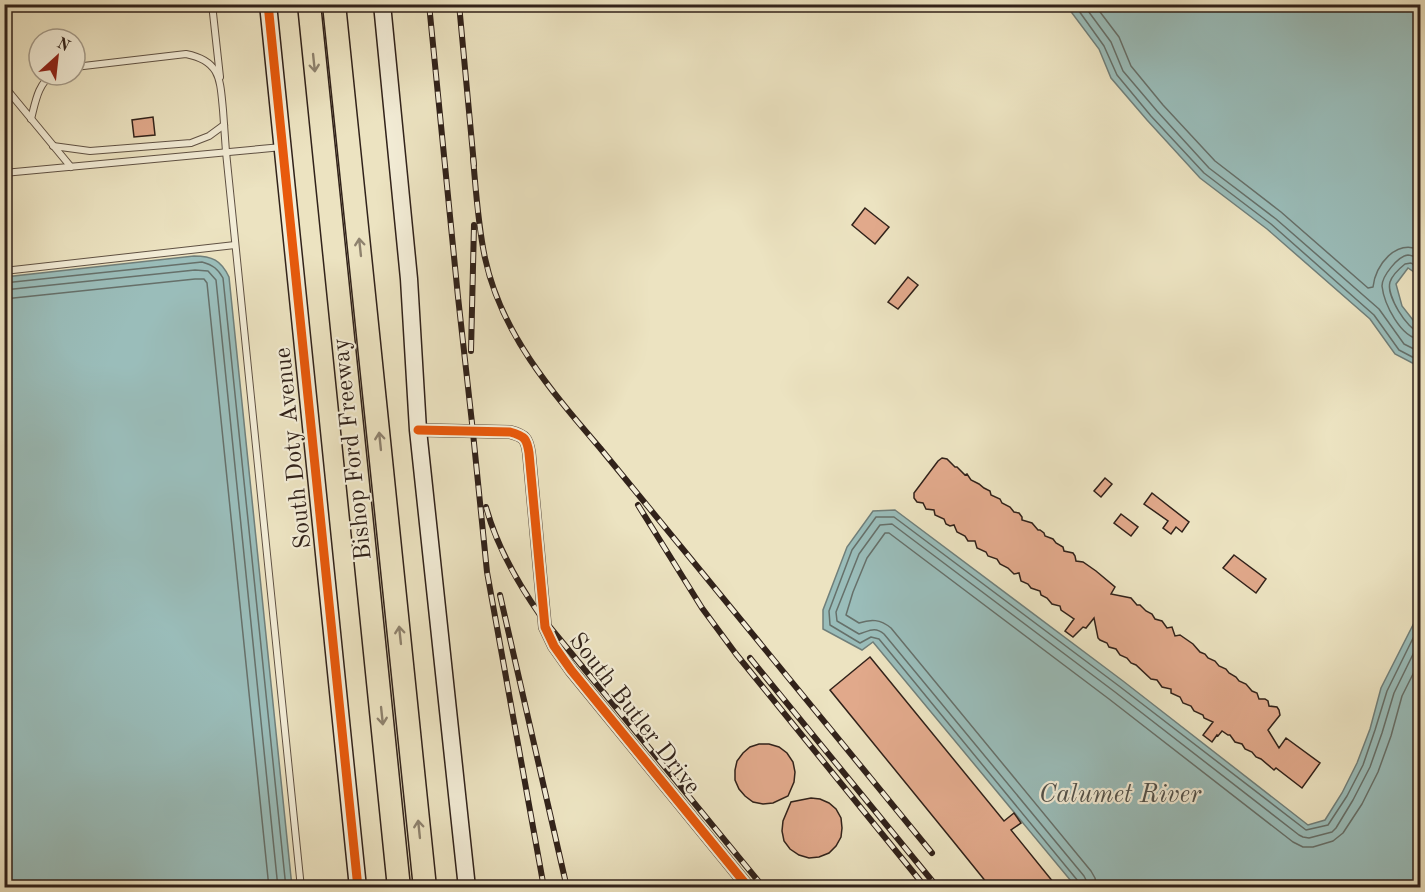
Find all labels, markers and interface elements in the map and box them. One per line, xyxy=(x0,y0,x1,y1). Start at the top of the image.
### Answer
north arrow xyxy=(27,27,87,87)
text: N xyxy=(54,36,73,56)
one-way arrow xyxy=(309,52,320,72)
one-way arrow xyxy=(354,238,365,258)
street label: Bishop Ford Freeway xyxy=(329,336,377,561)
street label: South Doty Avenue xyxy=(271,346,317,550)
one-way arrow xyxy=(374,432,385,452)
one-way arrow xyxy=(394,626,405,646)
street label: South Butler Drive xyxy=(564,629,704,799)
one-way arrow xyxy=(377,706,388,726)
water label: Calumet River xyxy=(1039,782,1202,808)
one-way arrow xyxy=(414,820,425,840)

